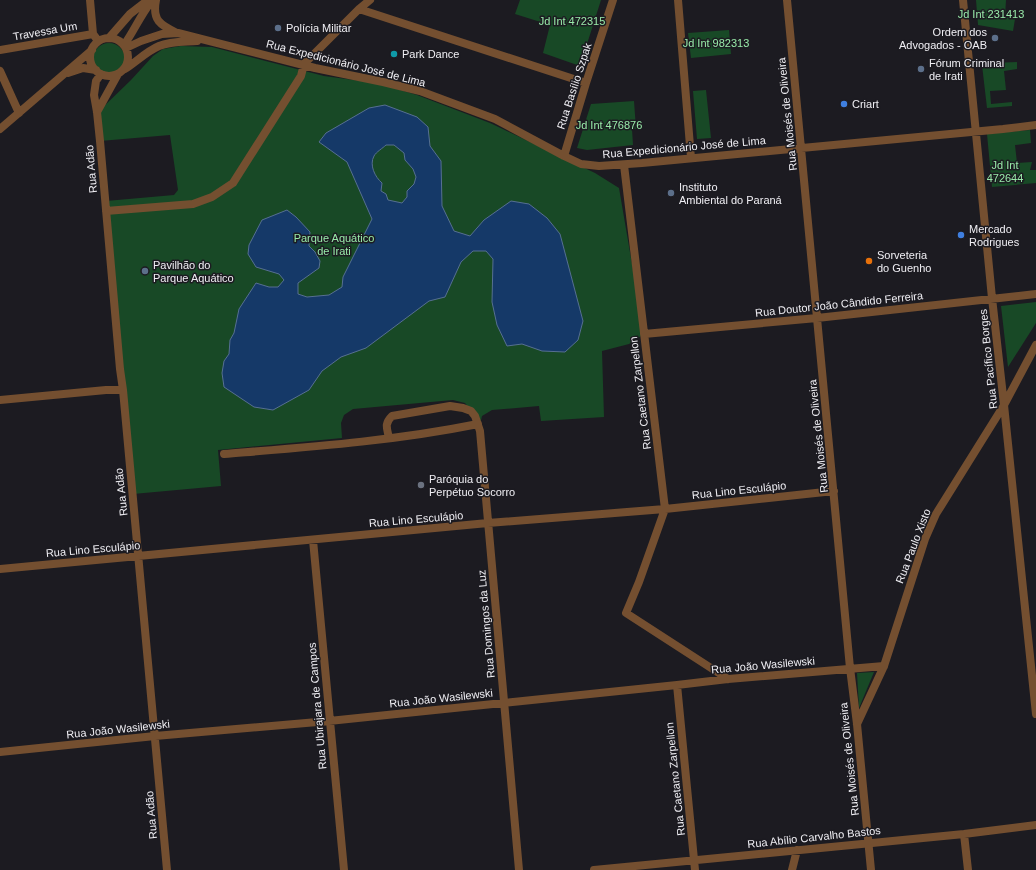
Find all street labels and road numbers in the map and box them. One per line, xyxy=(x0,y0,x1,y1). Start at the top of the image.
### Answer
street label: Travessa Um xyxy=(12,19,78,43)
street label: Rua Expedicionário José de Lima xyxy=(265,37,428,89)
street label: Rua Basílio Szpak xyxy=(554,41,594,131)
street label: Rua Moisés de Oliveira xyxy=(775,56,799,171)
street label: Rua Expedicionário José de Lima xyxy=(602,134,767,160)
street label: Rua Adão xyxy=(83,144,99,194)
street label: Rua Doutor João Cândido Ferreira xyxy=(754,289,924,319)
street label: Rua Pacífico Borges xyxy=(977,308,999,409)
street label: Rua Caetano Zarpellon xyxy=(627,336,653,450)
street label: Rua Moisés de Oliveira xyxy=(806,378,830,493)
street label: Rua Adão xyxy=(113,467,129,517)
street label: Rua Lino Esculápio xyxy=(691,479,787,501)
street label: Rua Paulo Xisto xyxy=(893,507,933,585)
street label: Rua Lino Esculápio xyxy=(368,509,464,529)
street label: Rua Lino Esculápio xyxy=(45,539,141,559)
street label: Rua Domingos da Luz xyxy=(475,569,497,679)
street label: Rua Ubirajara de Campos xyxy=(305,642,329,770)
street label: Rua João Wasilewski xyxy=(711,654,815,676)
street label: Rua João Wasilewski xyxy=(389,687,493,709)
street label: Rua Moisés de Oliveira xyxy=(837,701,861,816)
street label: Rua João Wasilewski xyxy=(66,718,170,740)
street label: Rua Caetano Zarpellon xyxy=(663,722,687,836)
street label: Rua Adão xyxy=(143,790,159,840)
street label: Rua Abílio Carvalho Bastos xyxy=(747,824,882,850)

